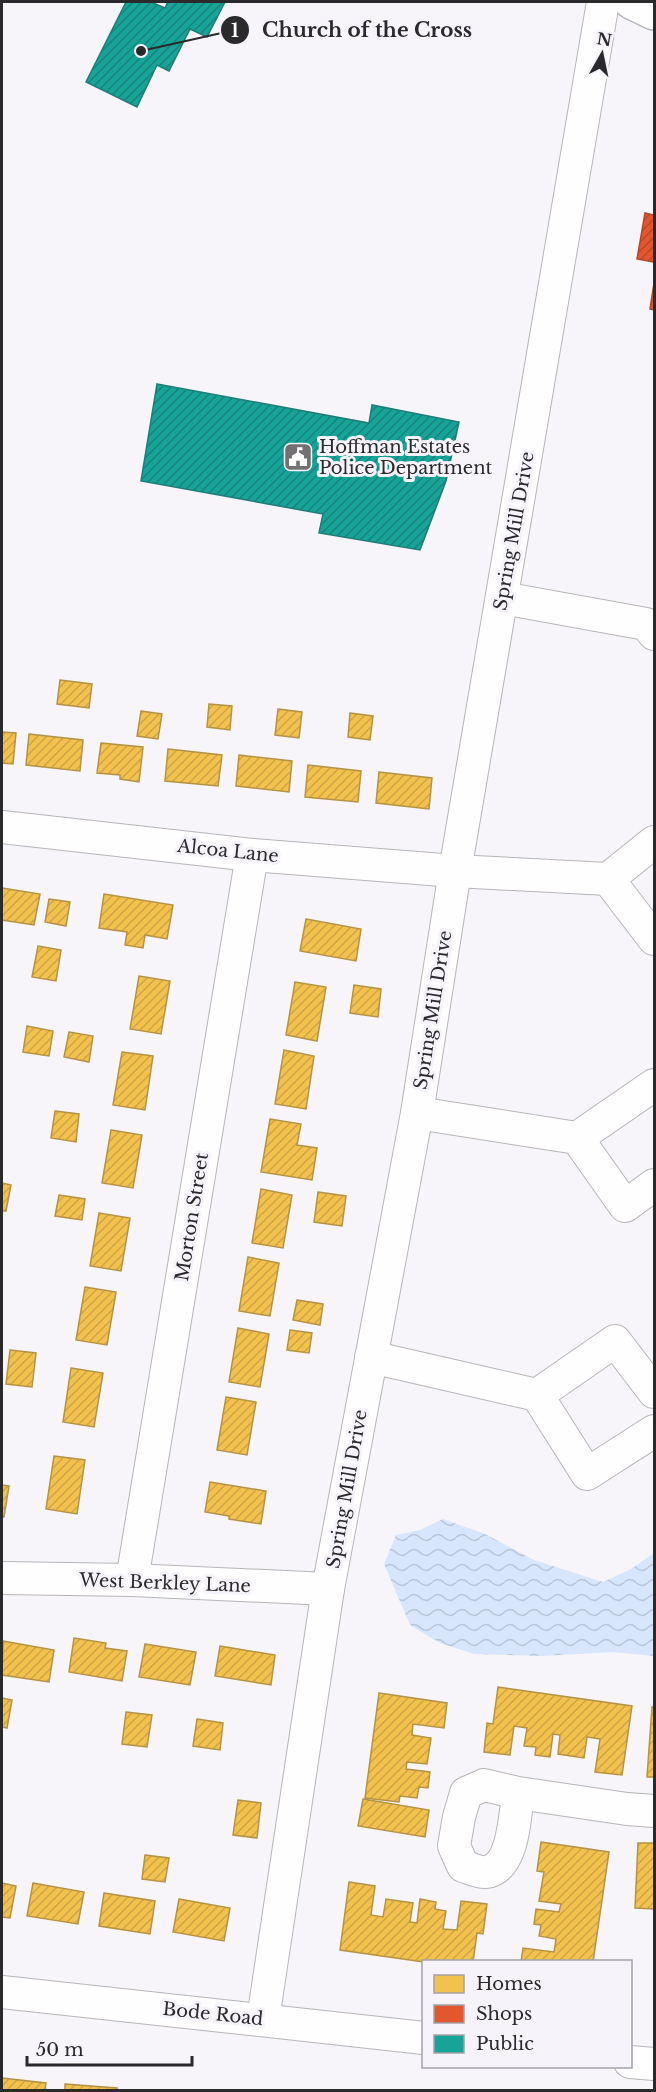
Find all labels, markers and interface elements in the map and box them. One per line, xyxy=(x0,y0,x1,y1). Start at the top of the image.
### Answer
callout: Church of the Cross xyxy=(220,11,484,49)
text: Church of the Cross xyxy=(262,18,472,42)
text: 1 xyxy=(231,20,239,42)
north arrow xyxy=(572,24,632,84)
text: N xyxy=(595,28,613,50)
place label: Hoffman Estates Police Department xyxy=(319,436,493,479)
public building icon: Hoffman Estates Police Department xyxy=(282,441,314,473)
street label: Spring Mill Drive xyxy=(489,450,539,612)
street label: Alcoa Lane xyxy=(175,835,280,867)
street label: Spring Mill Drive xyxy=(410,929,456,1091)
street label: Morton Street xyxy=(171,1151,213,1283)
street label: Spring Mill Drive xyxy=(322,1408,372,1570)
street label: West Berkley Lane xyxy=(78,1569,251,1597)
legend xyxy=(422,1960,632,2068)
text: Homes xyxy=(476,1973,542,1995)
street label: Bode Road xyxy=(162,1998,264,2030)
text: Shops xyxy=(476,2003,532,2025)
scale bar xyxy=(27,2029,192,2067)
text: Public xyxy=(476,2033,534,2055)
text: 50 m xyxy=(36,2039,84,2061)

